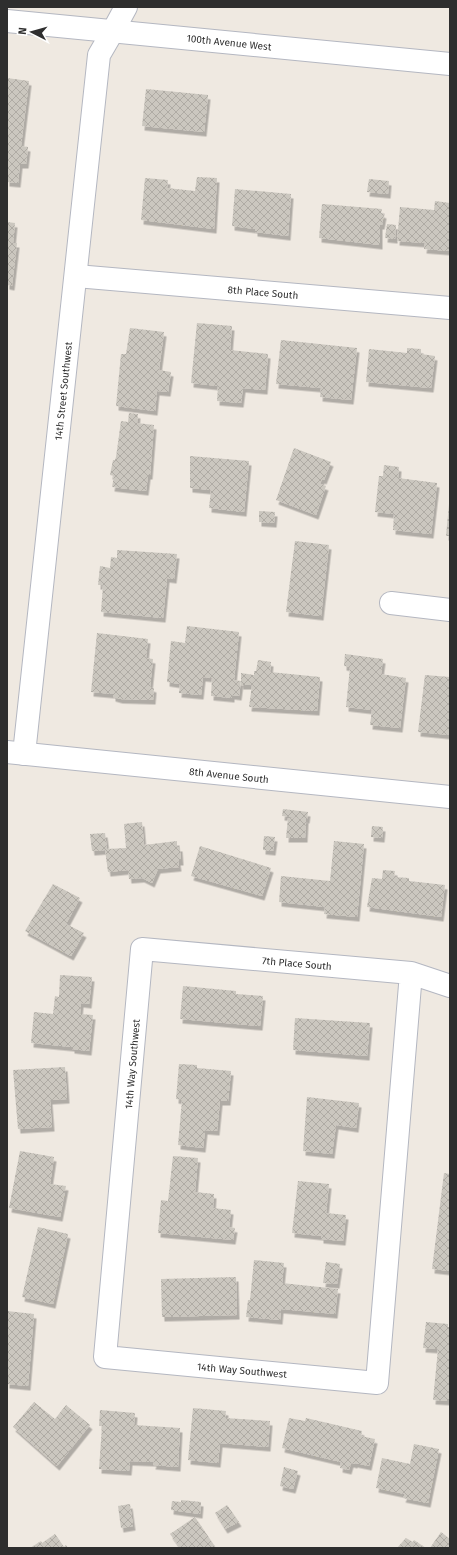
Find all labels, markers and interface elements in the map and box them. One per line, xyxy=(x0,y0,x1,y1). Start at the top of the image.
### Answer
north arrow xyxy=(12,12,52,52)
text: N xyxy=(16,27,29,35)
street label: 100th Avenue West xyxy=(186,33,272,53)
street label: 8th Place South xyxy=(227,284,299,302)
street label: 14th Street Southwest xyxy=(53,341,75,441)
street label: 8th Avenue South xyxy=(188,766,269,786)
street label: 7th Place South xyxy=(262,955,332,973)
street label: 14th Way Southwest xyxy=(123,1018,143,1109)
street label: 14th Way Southwest xyxy=(197,1361,288,1381)

